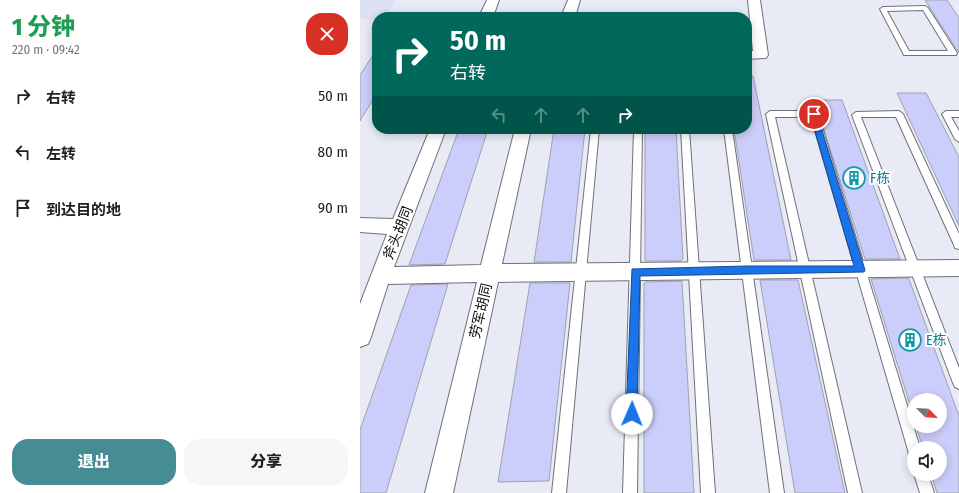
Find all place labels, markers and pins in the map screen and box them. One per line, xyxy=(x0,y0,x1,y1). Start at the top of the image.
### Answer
pin xyxy=(797,97,831,131)
building icon: F栋 xyxy=(841,165,867,191)
place label: F栋 xyxy=(870,170,890,187)
building icon: E栋 xyxy=(897,327,923,353)
place label: E栋 xyxy=(926,332,947,349)

